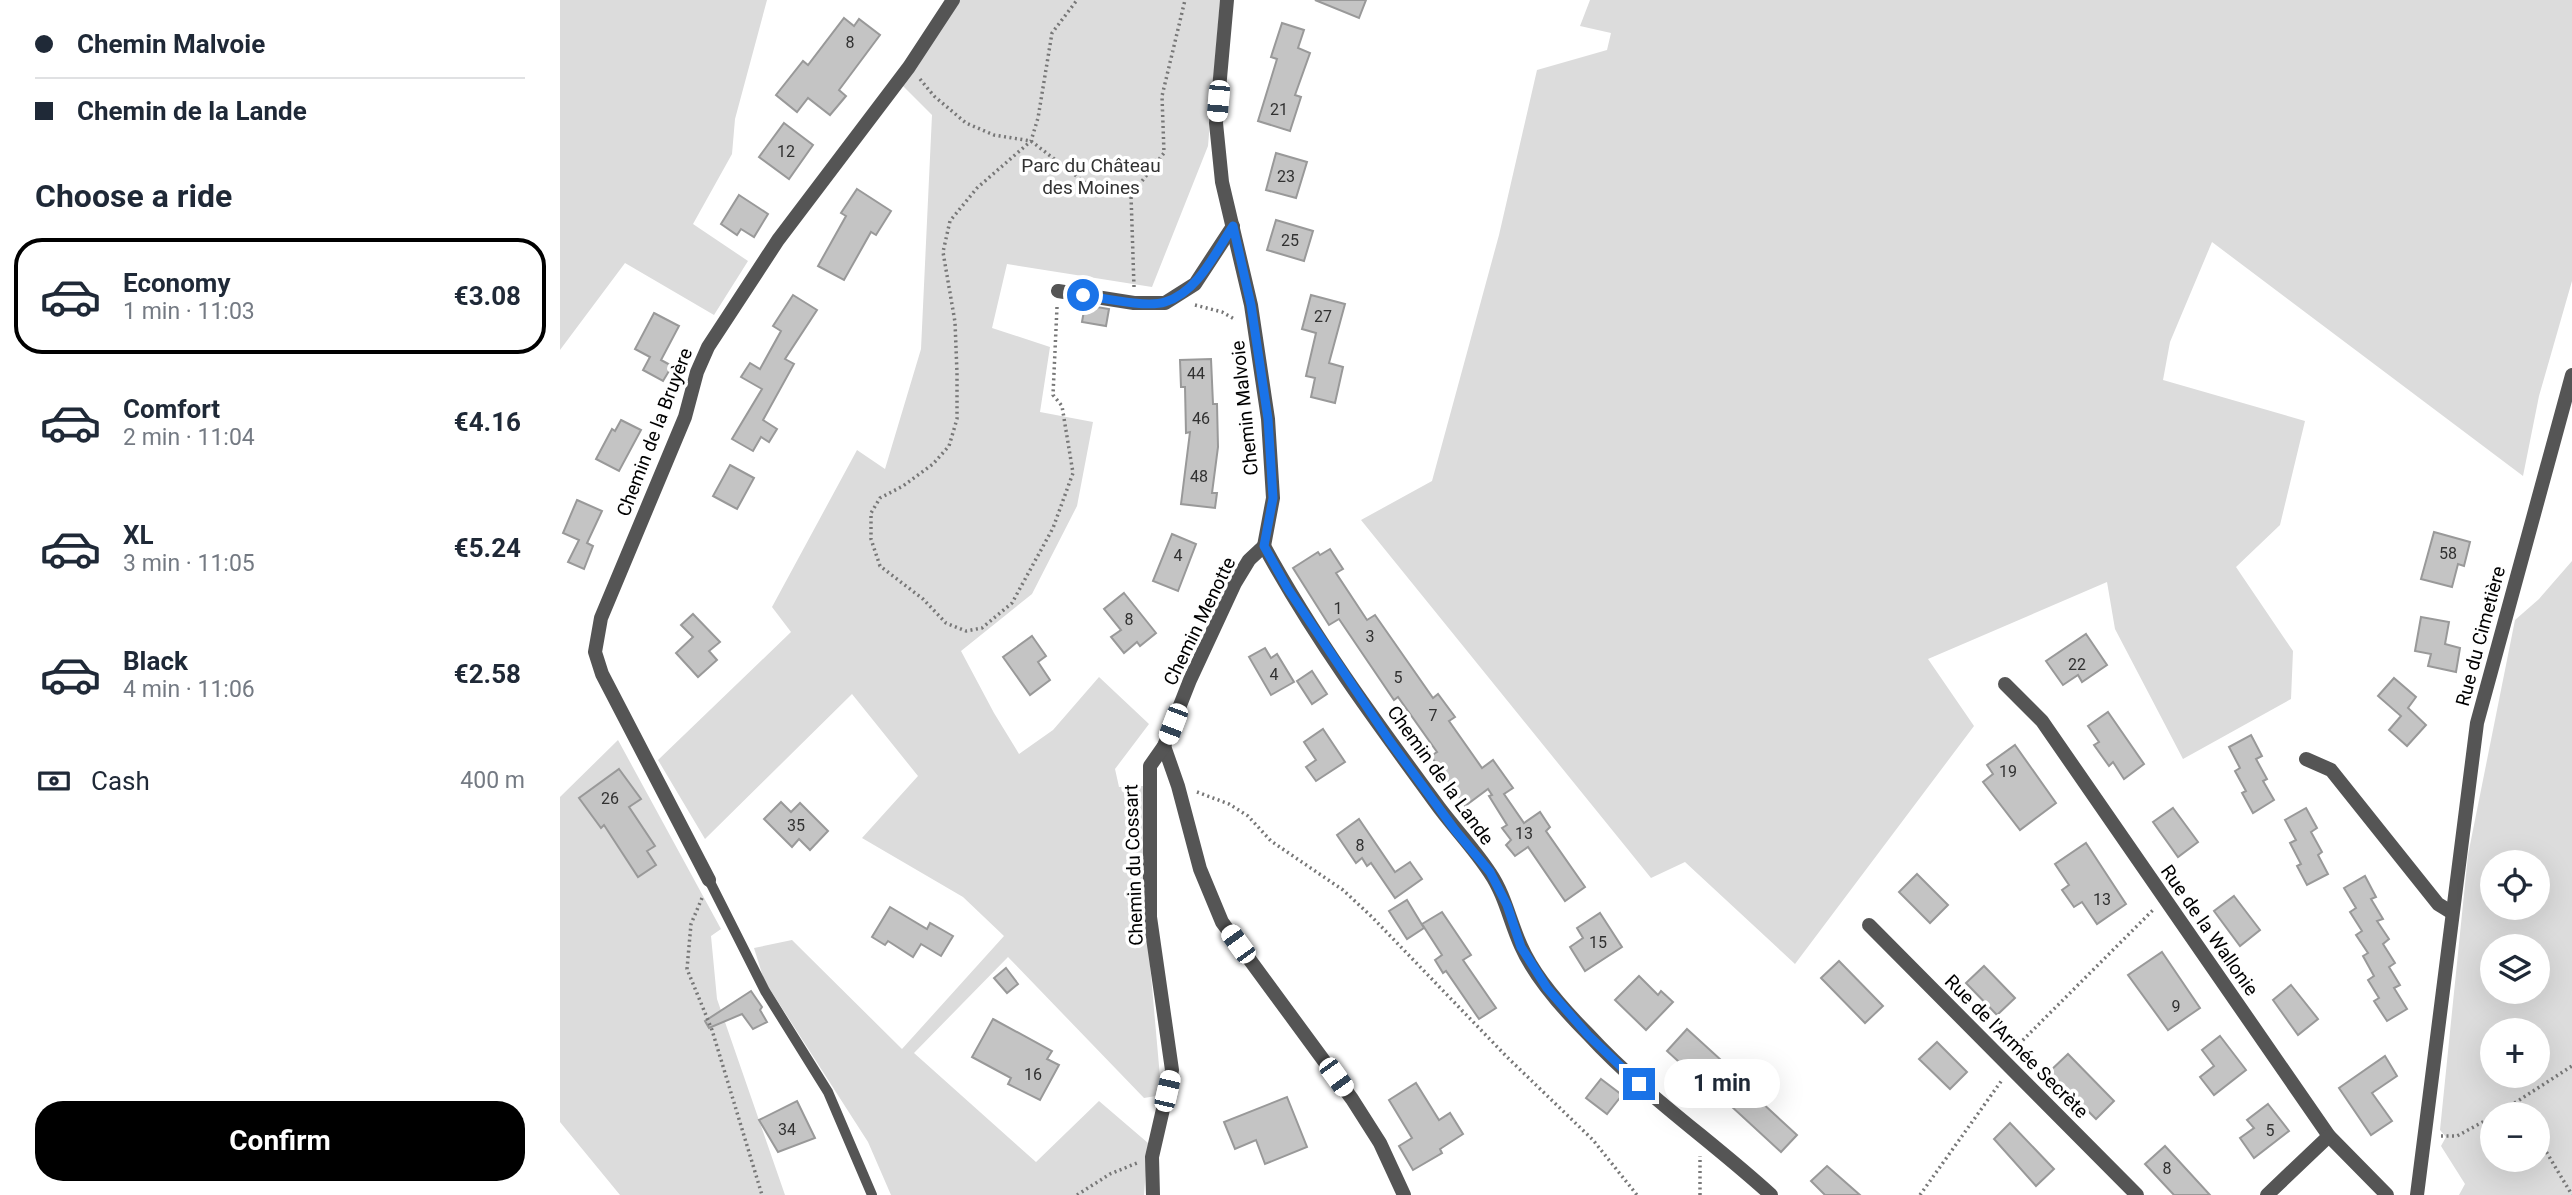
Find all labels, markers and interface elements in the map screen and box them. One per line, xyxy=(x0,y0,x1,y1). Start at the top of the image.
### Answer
text: Chemin Malvoie xyxy=(77,29,265,59)
house number: 8 xyxy=(846,33,855,52)
car xyxy=(1206,79,1231,123)
text: Chemin de la Lande xyxy=(77,96,307,126)
house number: 21 xyxy=(1270,100,1288,119)
house number: 12 xyxy=(777,142,795,161)
park label: Parc du Château des Moines xyxy=(1021,154,1161,199)
house number: 23 xyxy=(1277,167,1295,186)
text: Choose a ride xyxy=(35,177,232,215)
house number: 25 xyxy=(1281,231,1299,250)
icon: car xyxy=(39,265,102,328)
text: Economy xyxy=(123,268,230,298)
route start xyxy=(1067,279,1099,311)
text: €3.08 xyxy=(454,281,521,311)
text: 1 min · 11:03 xyxy=(123,298,255,325)
house number: 27 xyxy=(1314,307,1332,326)
street label: Chemin Malvoie xyxy=(1226,339,1263,477)
street label: Chemin de la Bruyère xyxy=(612,345,697,520)
house number: 44 xyxy=(1187,364,1205,383)
icon: car xyxy=(39,391,102,454)
text: Comfort xyxy=(123,394,220,424)
text: €4.16 xyxy=(454,407,521,437)
house number: 46 xyxy=(1192,409,1210,428)
text: 2 min · 11:04 xyxy=(123,424,255,451)
house number: 48 xyxy=(1190,467,1208,486)
icon: car xyxy=(39,517,102,580)
text: XL xyxy=(123,520,154,550)
text: €5.24 xyxy=(454,533,521,563)
house number: 58 xyxy=(2439,544,2457,563)
house number: 4 xyxy=(1174,546,1183,565)
text: 3 min · 11:05 xyxy=(123,550,255,577)
street label: Chemin Menotte xyxy=(1158,553,1240,689)
street label: Rue du Cimetière xyxy=(2451,564,2510,709)
house number: 1 xyxy=(1334,599,1343,618)
house number: 8 xyxy=(1125,610,1134,629)
house number: 3 xyxy=(1366,627,1375,646)
icon: car xyxy=(39,643,102,706)
text: Black xyxy=(123,646,188,676)
house number: 22 xyxy=(2068,655,2086,674)
text: €2.58 xyxy=(454,659,521,689)
house number: 4 xyxy=(1270,665,1279,684)
house number: 5 xyxy=(1394,668,1403,687)
text: 4 min · 11:06 xyxy=(123,676,255,703)
car xyxy=(1156,701,1191,747)
street label: Chemin de la Lande xyxy=(1382,701,1499,849)
house number: 7 xyxy=(1429,706,1438,725)
icon: cash xyxy=(35,762,73,800)
house number: 19 xyxy=(1999,762,2017,781)
text: Cash xyxy=(91,766,150,796)
text: 400 m xyxy=(460,767,525,794)
street label: Chemin du Cossart xyxy=(1119,784,1148,946)
house number: 26 xyxy=(601,789,619,808)
house number: 35 xyxy=(787,816,805,835)
house number: 13 xyxy=(1515,824,1533,843)
house number: 8 xyxy=(1356,836,1365,855)
map controls xyxy=(2480,850,2550,1172)
button: locate xyxy=(2480,850,2550,920)
street label: Rue de la Wallonie xyxy=(2156,860,2263,1000)
house number: 13 xyxy=(2093,890,2111,909)
car xyxy=(1218,921,1259,967)
house number: 15 xyxy=(1589,933,1607,952)
button: layers xyxy=(2480,934,2550,1004)
street label: Rue de l'Armée Secrète xyxy=(1940,970,2093,1123)
house number: 9 xyxy=(2172,997,2181,1016)
button: + xyxy=(2480,1018,2550,1088)
car xyxy=(1316,1054,1357,1100)
callout: 1 min xyxy=(1664,1060,1779,1108)
house number: 16 xyxy=(1024,1065,1042,1084)
car xyxy=(1153,1068,1182,1114)
route end xyxy=(1623,1068,1655,1100)
text: 1 min xyxy=(1693,1070,1751,1097)
button: Confirm xyxy=(35,1101,525,1181)
button: − xyxy=(2480,1102,2550,1172)
house number: 34 xyxy=(778,1120,796,1139)
house number: 5 xyxy=(2266,1121,2275,1140)
house number: 8 xyxy=(2163,1159,2172,1178)

